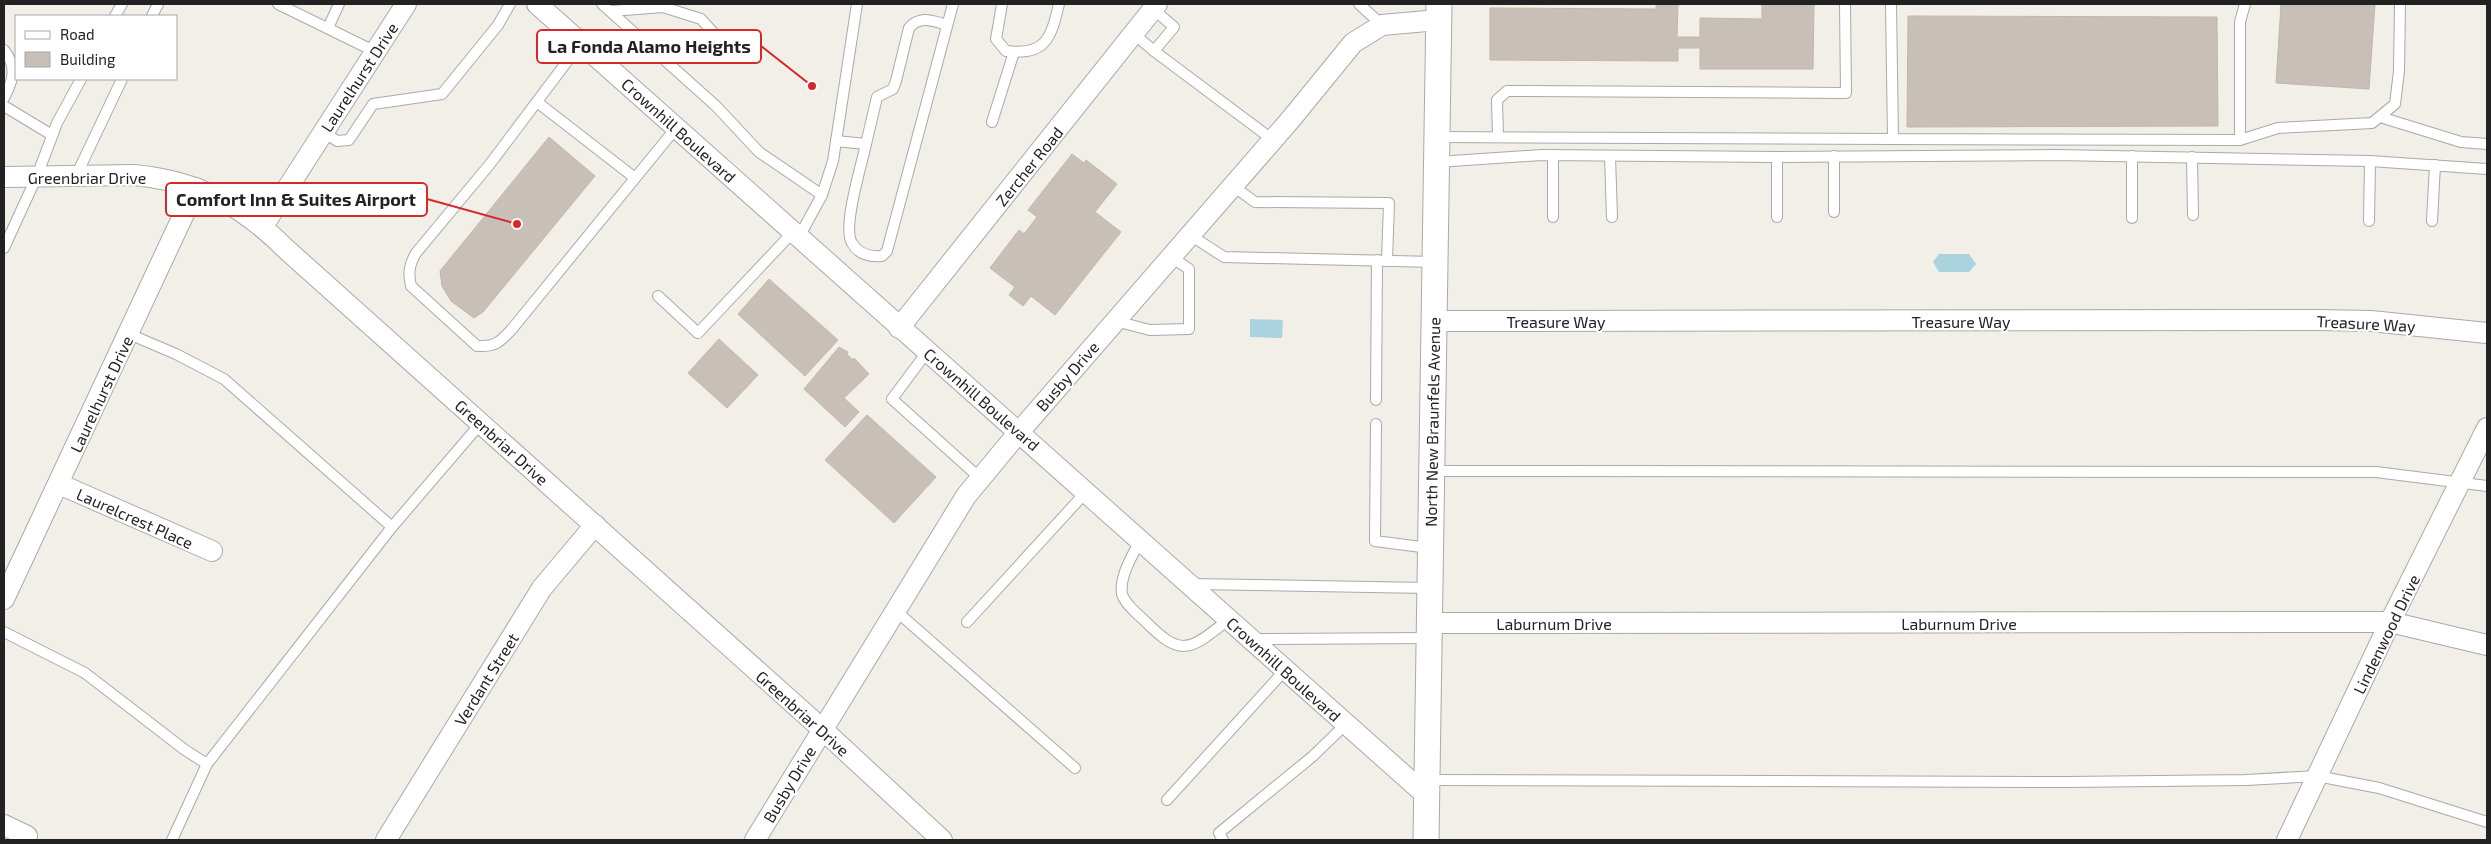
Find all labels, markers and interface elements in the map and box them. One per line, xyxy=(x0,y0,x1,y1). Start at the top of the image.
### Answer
legend xyxy=(15,15,178,80)
street label: Laurelhurst Drive xyxy=(317,19,401,135)
text: Road xyxy=(60,25,95,43)
callout: La Fonda Alamo Heights xyxy=(537,30,761,63)
text: La Fonda Alamo Heights xyxy=(547,35,751,57)
text: Building xyxy=(60,50,116,68)
street label: Crownhill Boulevard xyxy=(618,74,740,186)
street label: Zercher Road xyxy=(991,123,1067,209)
street label: Greenbriar Drive xyxy=(28,168,146,187)
callout: Comfort Inn & Suites Airport xyxy=(166,183,427,216)
text: Comfort Inn & Suites Airport xyxy=(176,188,417,210)
street label: Treasure Way xyxy=(2316,311,2416,335)
street label: Treasure Way xyxy=(1506,312,1606,331)
street label: Treasure Way xyxy=(1911,312,2011,331)
street label: North New Braunfels Avenue xyxy=(1421,317,1443,527)
street label: Laurelhurst Drive xyxy=(66,333,136,455)
street label: Busby Drive xyxy=(1032,337,1102,415)
street label: Crownhill Boulevard xyxy=(920,344,1044,454)
street label: Greenbriar Drive xyxy=(452,395,552,489)
street label: Laurelcrest Place xyxy=(74,484,196,552)
street label: Lindenwood Drive xyxy=(2349,571,2423,697)
street label: Crownhill Boulevard xyxy=(1223,613,1345,725)
street label: Laburnum Drive xyxy=(1496,614,1612,633)
street label: Laburnum Drive xyxy=(1901,614,2017,633)
street label: Verdant Street xyxy=(450,629,522,729)
street label: Greenbriar Drive xyxy=(753,666,853,760)
street label: Busby Drive xyxy=(759,742,819,826)

